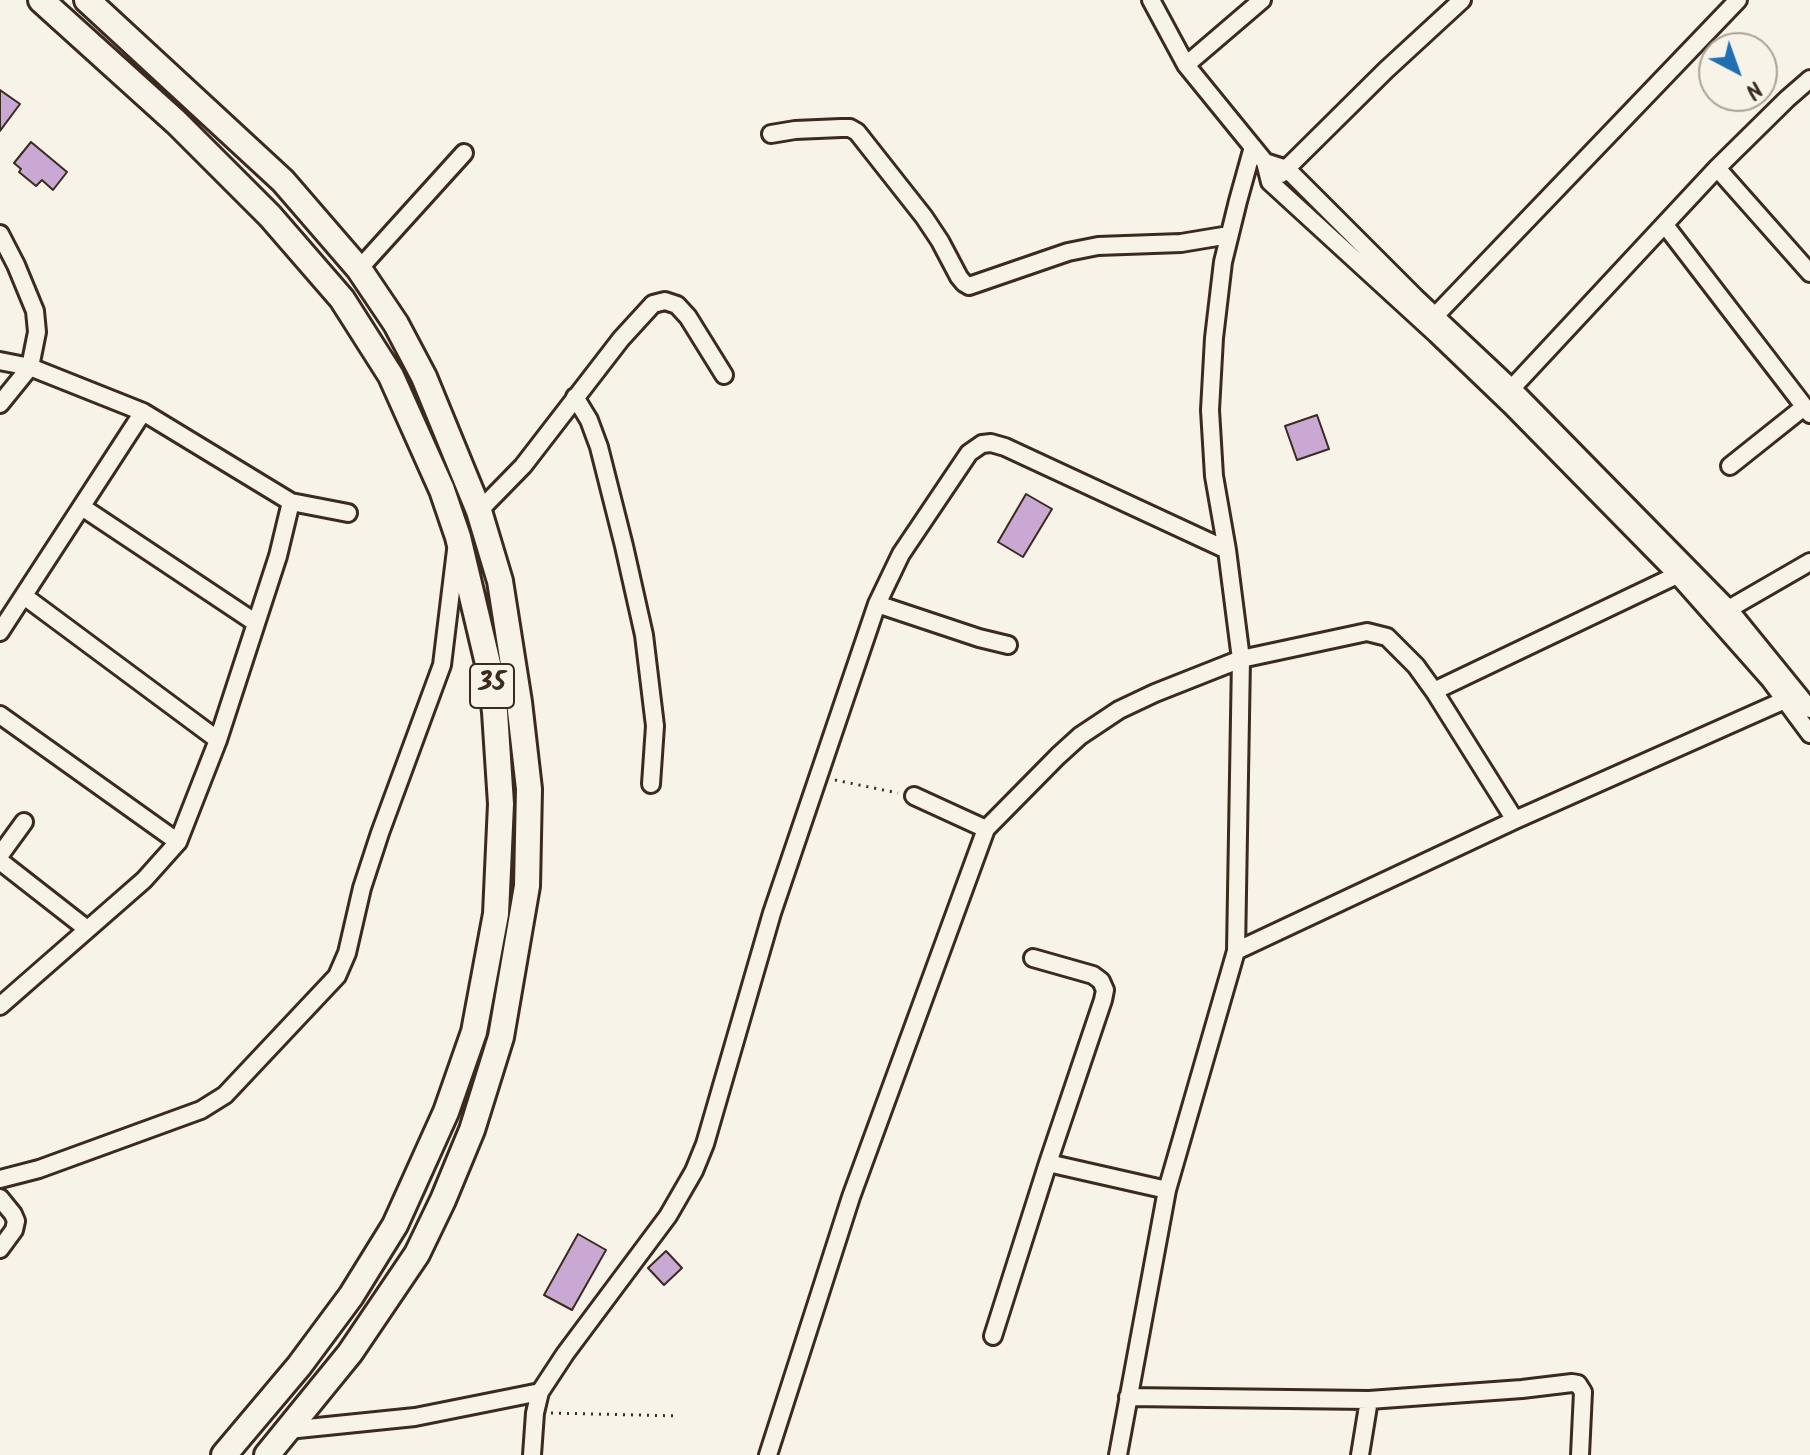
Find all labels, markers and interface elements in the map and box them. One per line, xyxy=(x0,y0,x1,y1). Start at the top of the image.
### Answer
north arrow xyxy=(1698,32,1778,112)
text: N xyxy=(1736,71,1769,107)
road number: 35 xyxy=(470,664,514,708)

